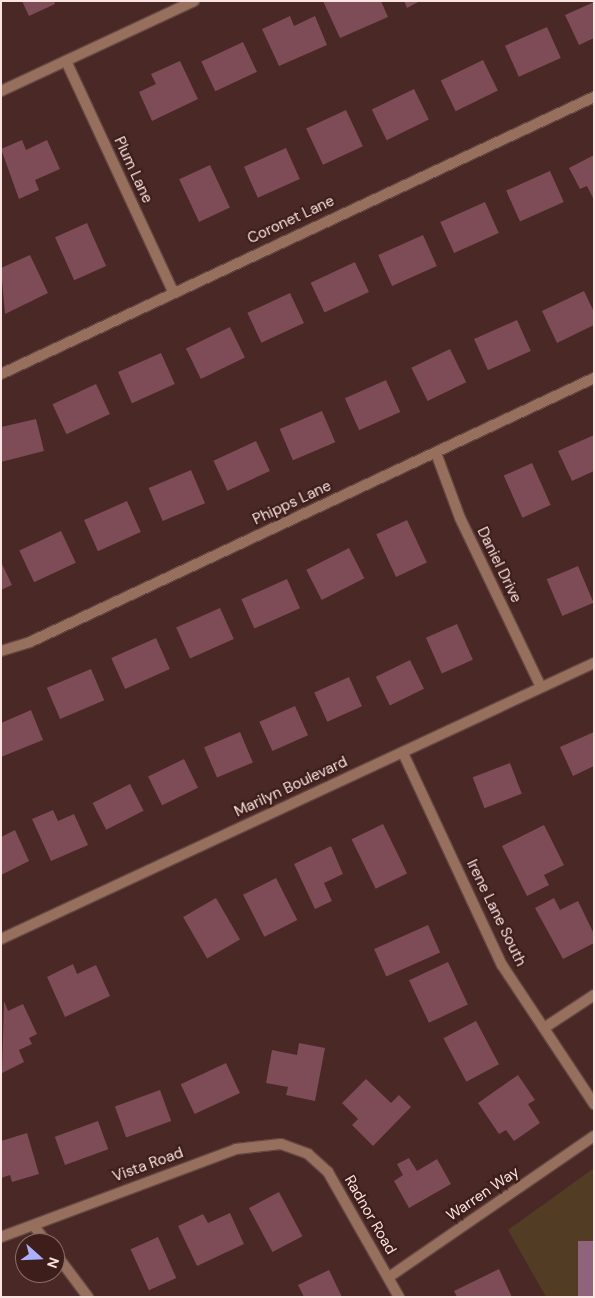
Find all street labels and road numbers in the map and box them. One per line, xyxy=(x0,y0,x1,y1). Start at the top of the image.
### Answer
street label: Plum Lane xyxy=(110,134,156,206)
street label: Coronet Lane xyxy=(245,192,337,248)
street label: Phipps Lane xyxy=(250,477,334,529)
street label: Daniel Drive xyxy=(473,524,525,606)
street label: Marilyn Boulevard xyxy=(232,753,350,821)
street label: Irene Lane South xyxy=(462,857,530,969)
street label: Vista Road xyxy=(110,1144,186,1186)
street label: Warren Way xyxy=(443,1163,523,1225)
street label: Radnor Road xyxy=(340,1172,400,1258)

